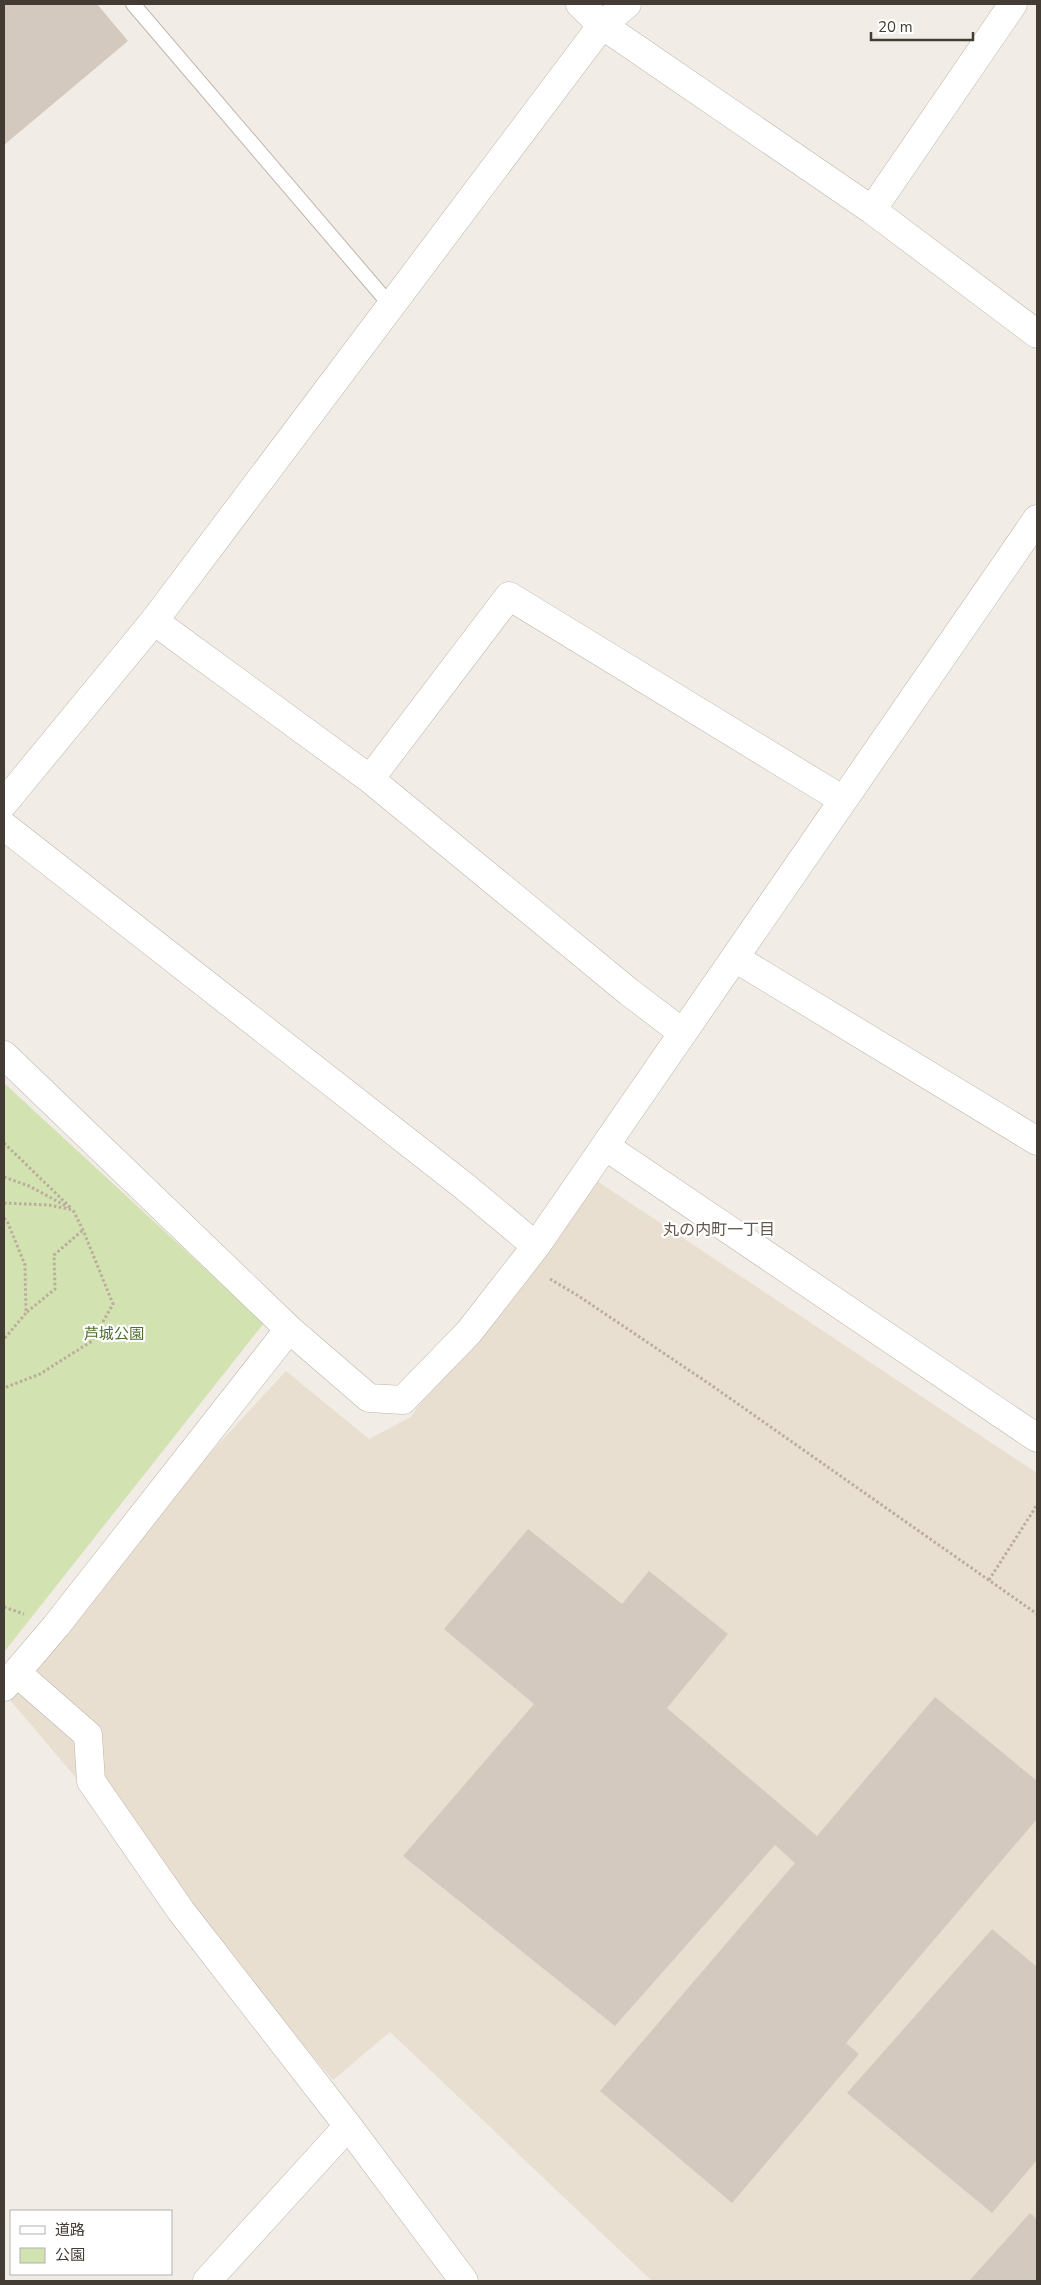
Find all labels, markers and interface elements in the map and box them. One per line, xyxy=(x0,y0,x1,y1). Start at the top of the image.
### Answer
scale bar xyxy=(871,10,974,42)
text: 20 m xyxy=(878,17,913,37)
district label: 丸の内町一丁目 xyxy=(663,1219,775,1241)
park label: 芦城公園 xyxy=(84,1324,144,1344)
legend xyxy=(10,2210,172,2275)
text: 道路 xyxy=(55,2220,85,2240)
text: 公園 xyxy=(55,2245,85,2265)

